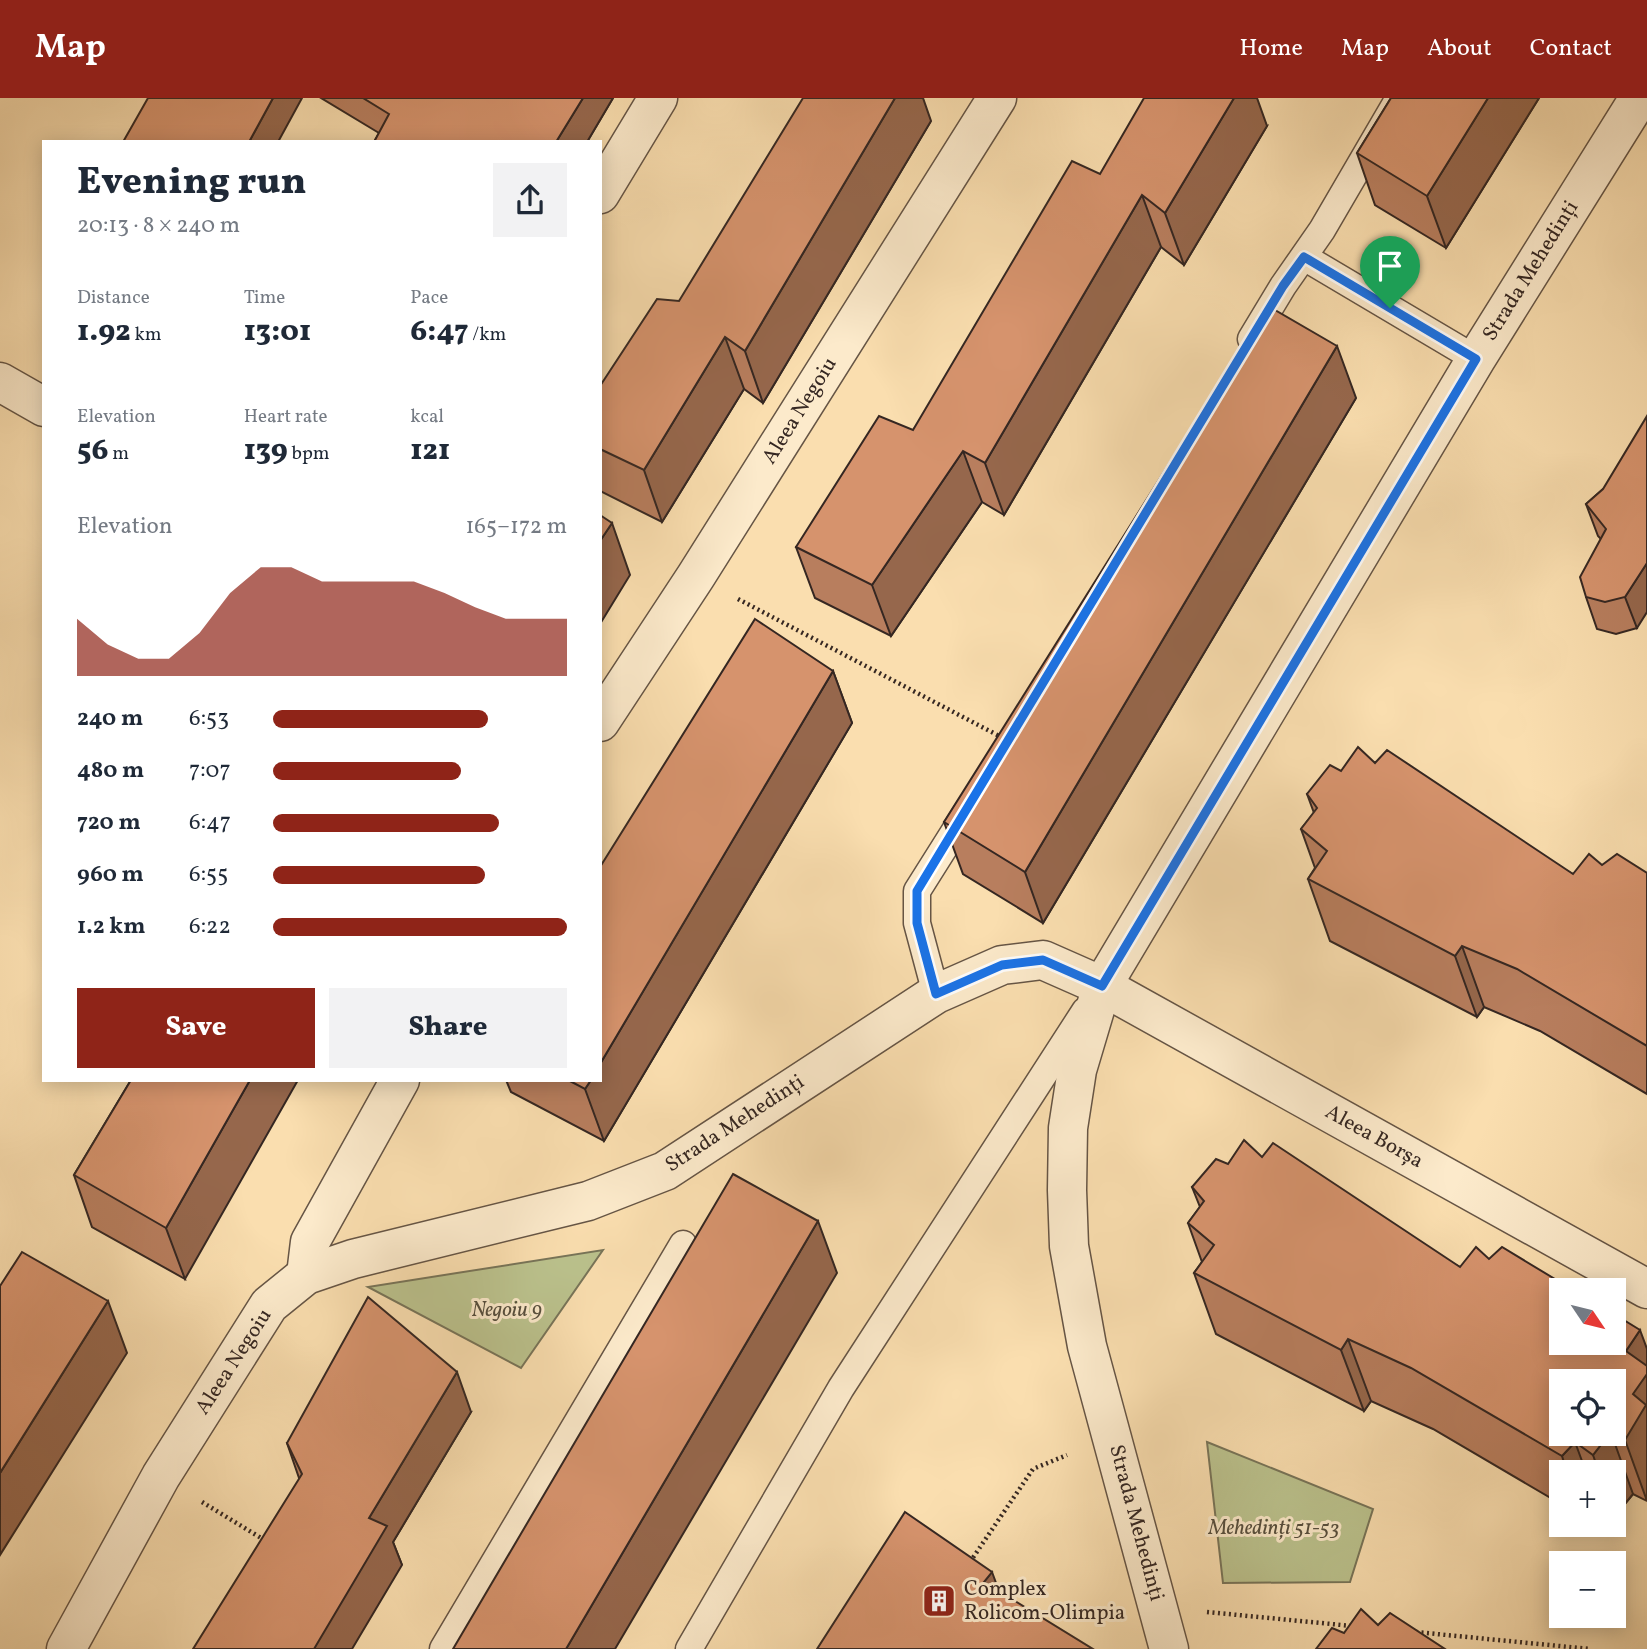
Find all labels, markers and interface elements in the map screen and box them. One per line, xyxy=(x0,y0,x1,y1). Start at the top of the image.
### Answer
text: Map xyxy=(35,26,106,72)
text: Home xyxy=(1239,32,1303,66)
text: Map xyxy=(1341,32,1389,66)
text: About xyxy=(1427,32,1492,66)
text: Contact xyxy=(1530,32,1612,66)
text: Evening run xyxy=(77,157,307,210)
button: share xyxy=(493,163,567,237)
street label: Strada Mehedinți xyxy=(1476,195,1586,347)
text: 20:13 · 8 × 240 m xyxy=(77,210,240,242)
pin xyxy=(1360,236,1420,308)
icon: arrive xyxy=(1371,247,1409,285)
text: Distance xyxy=(77,285,150,311)
text: Time xyxy=(244,285,285,311)
text: Pace xyxy=(410,285,448,311)
text: 1.92 xyxy=(77,311,131,353)
text: 13:01 xyxy=(244,311,311,353)
text: 6:47 xyxy=(410,311,468,353)
text: km xyxy=(131,322,162,348)
text: /km xyxy=(468,322,506,348)
street label: Aleea Negoiu xyxy=(756,352,844,470)
text: Elevation xyxy=(77,404,156,430)
text: Heart rate xyxy=(244,404,328,430)
text: kcal xyxy=(410,404,444,430)
text: 56 xyxy=(77,430,108,472)
text: 139 xyxy=(244,430,288,472)
text: 121 xyxy=(410,430,450,472)
text: m xyxy=(108,441,129,467)
text: bpm xyxy=(288,441,330,467)
text: Elevation xyxy=(77,511,173,543)
text: 165–172 m xyxy=(465,511,567,543)
text: 240 m xyxy=(77,703,143,735)
text: 6:53 xyxy=(189,703,229,735)
text: 480 m xyxy=(77,755,144,787)
text: 7:07 xyxy=(189,755,231,787)
text: 720 m xyxy=(77,807,141,839)
text: 6:47 xyxy=(189,807,231,839)
text: 960 m xyxy=(77,859,144,891)
text: 6:55 xyxy=(189,859,228,891)
text: 1.2 km xyxy=(77,911,146,943)
text: 6:22 xyxy=(189,911,231,943)
button: Save xyxy=(77,988,315,1068)
button: Share xyxy=(329,988,567,1068)
street label: Strada Mehedinți xyxy=(660,1068,810,1180)
street label: Aleea Borșa xyxy=(1320,1098,1428,1176)
north arrow xyxy=(1549,1278,1626,1354)
map controls xyxy=(1549,1278,1626,1628)
park label: Negoiu 9 xyxy=(471,1296,543,1325)
street label: Aleea Negoiu xyxy=(189,1303,279,1421)
button: locate xyxy=(1549,1369,1626,1446)
street label: Strada Mehedinți xyxy=(1101,1442,1171,1604)
button: + xyxy=(1549,1460,1626,1537)
park label: Mehedinți 51-53 xyxy=(1207,1514,1340,1543)
button: − xyxy=(1549,1551,1626,1628)
place label: Complex Rolicom-Olimpia xyxy=(964,1575,1125,1628)
building icon: Complex Rolicom-Olimpia xyxy=(920,1582,958,1620)

